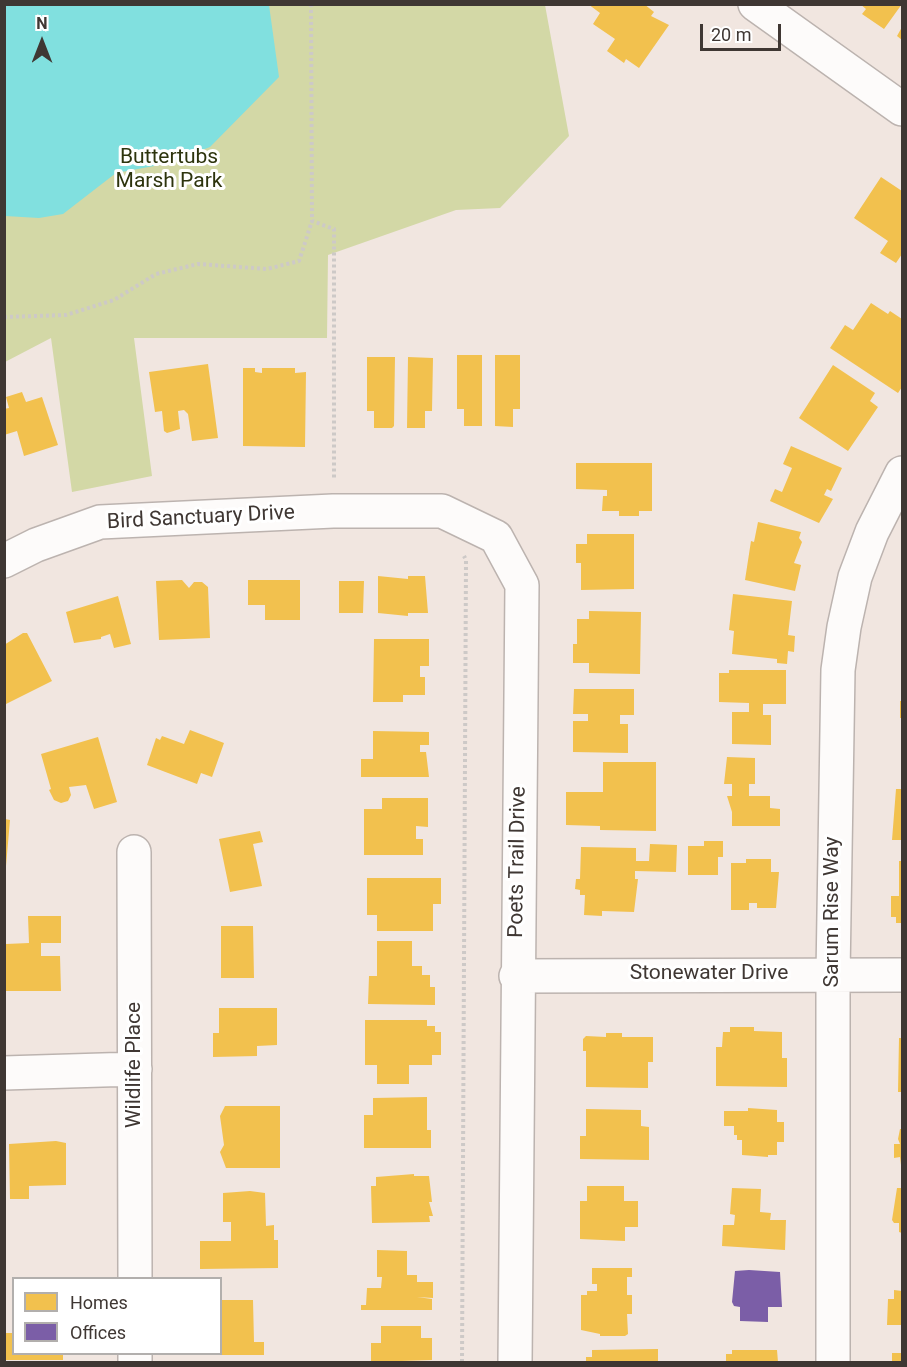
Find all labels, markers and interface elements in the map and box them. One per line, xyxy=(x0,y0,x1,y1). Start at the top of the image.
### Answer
north arrow xyxy=(12,12,72,72)
scale bar xyxy=(703,12,784,50)
text: N xyxy=(36,14,48,33)
text: 20 m xyxy=(711,24,751,45)
park label: Buttertubs Marsh Park xyxy=(116,145,222,195)
street label: Bird Sanctuary Drive xyxy=(106,500,296,536)
street label: Poets Trail Drive xyxy=(504,786,532,938)
street label: Sarum Rise Way xyxy=(820,837,846,987)
street label: Stonewater Drive xyxy=(630,961,788,987)
street label: Wildlife Place xyxy=(122,1002,148,1128)
legend xyxy=(12,1277,222,1355)
text: Homes xyxy=(70,1292,128,1313)
text: Offices xyxy=(70,1322,126,1343)

